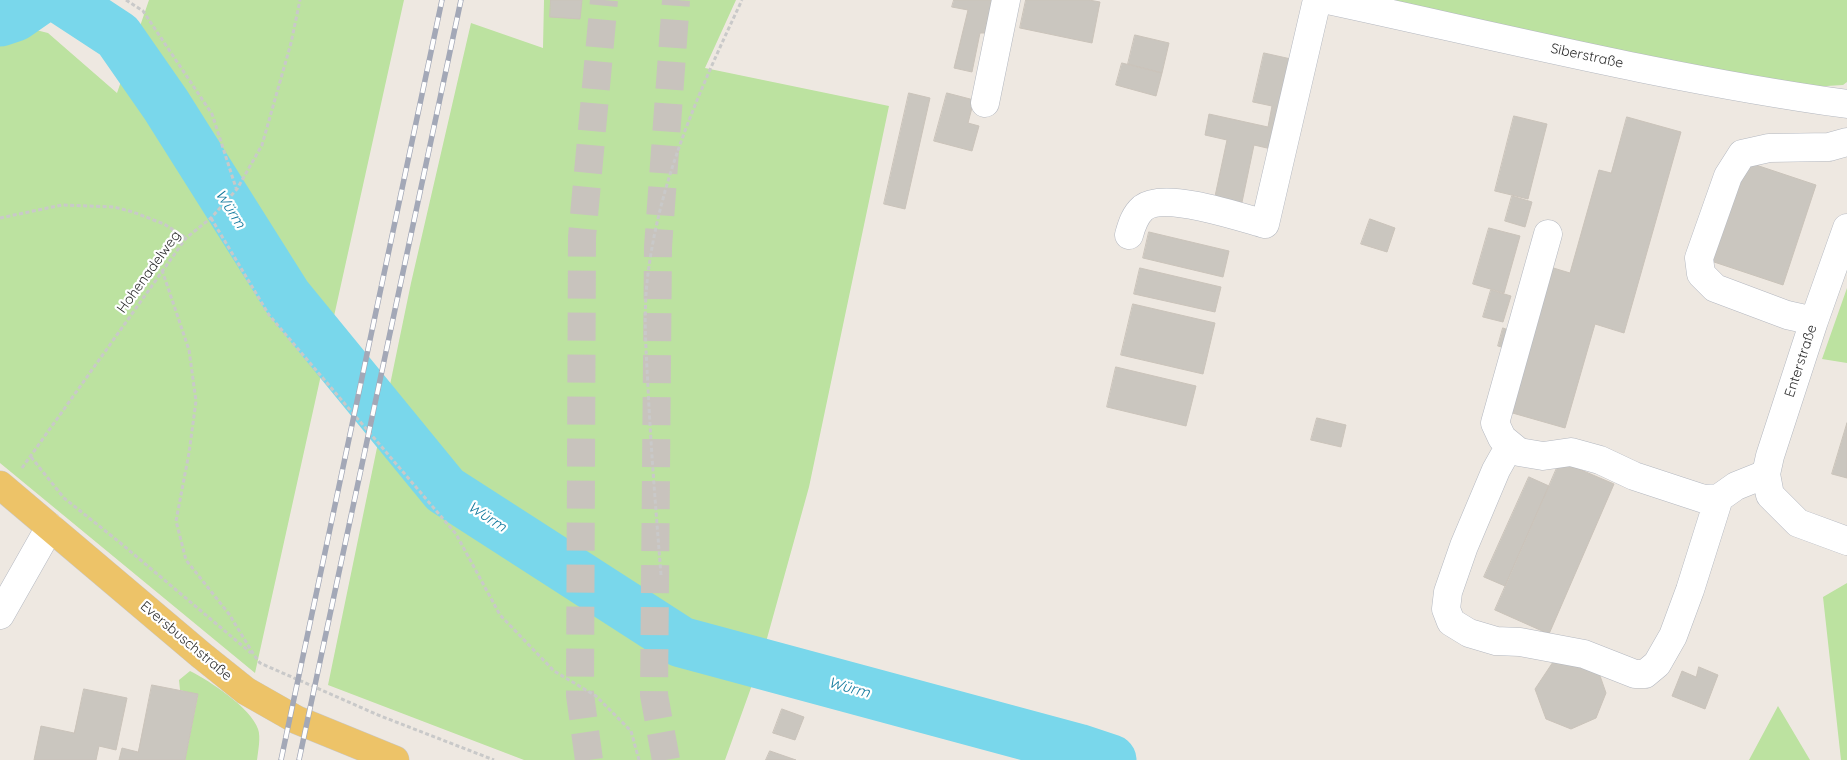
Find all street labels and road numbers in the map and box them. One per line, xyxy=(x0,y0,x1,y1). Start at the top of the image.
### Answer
street label: Siberstraße xyxy=(1549,40,1625,72)
street label: Hohenadelweg xyxy=(114,228,184,316)
street label: Enterstraße xyxy=(1781,323,1821,399)
street label: Eversbuschstraße xyxy=(137,598,235,684)

